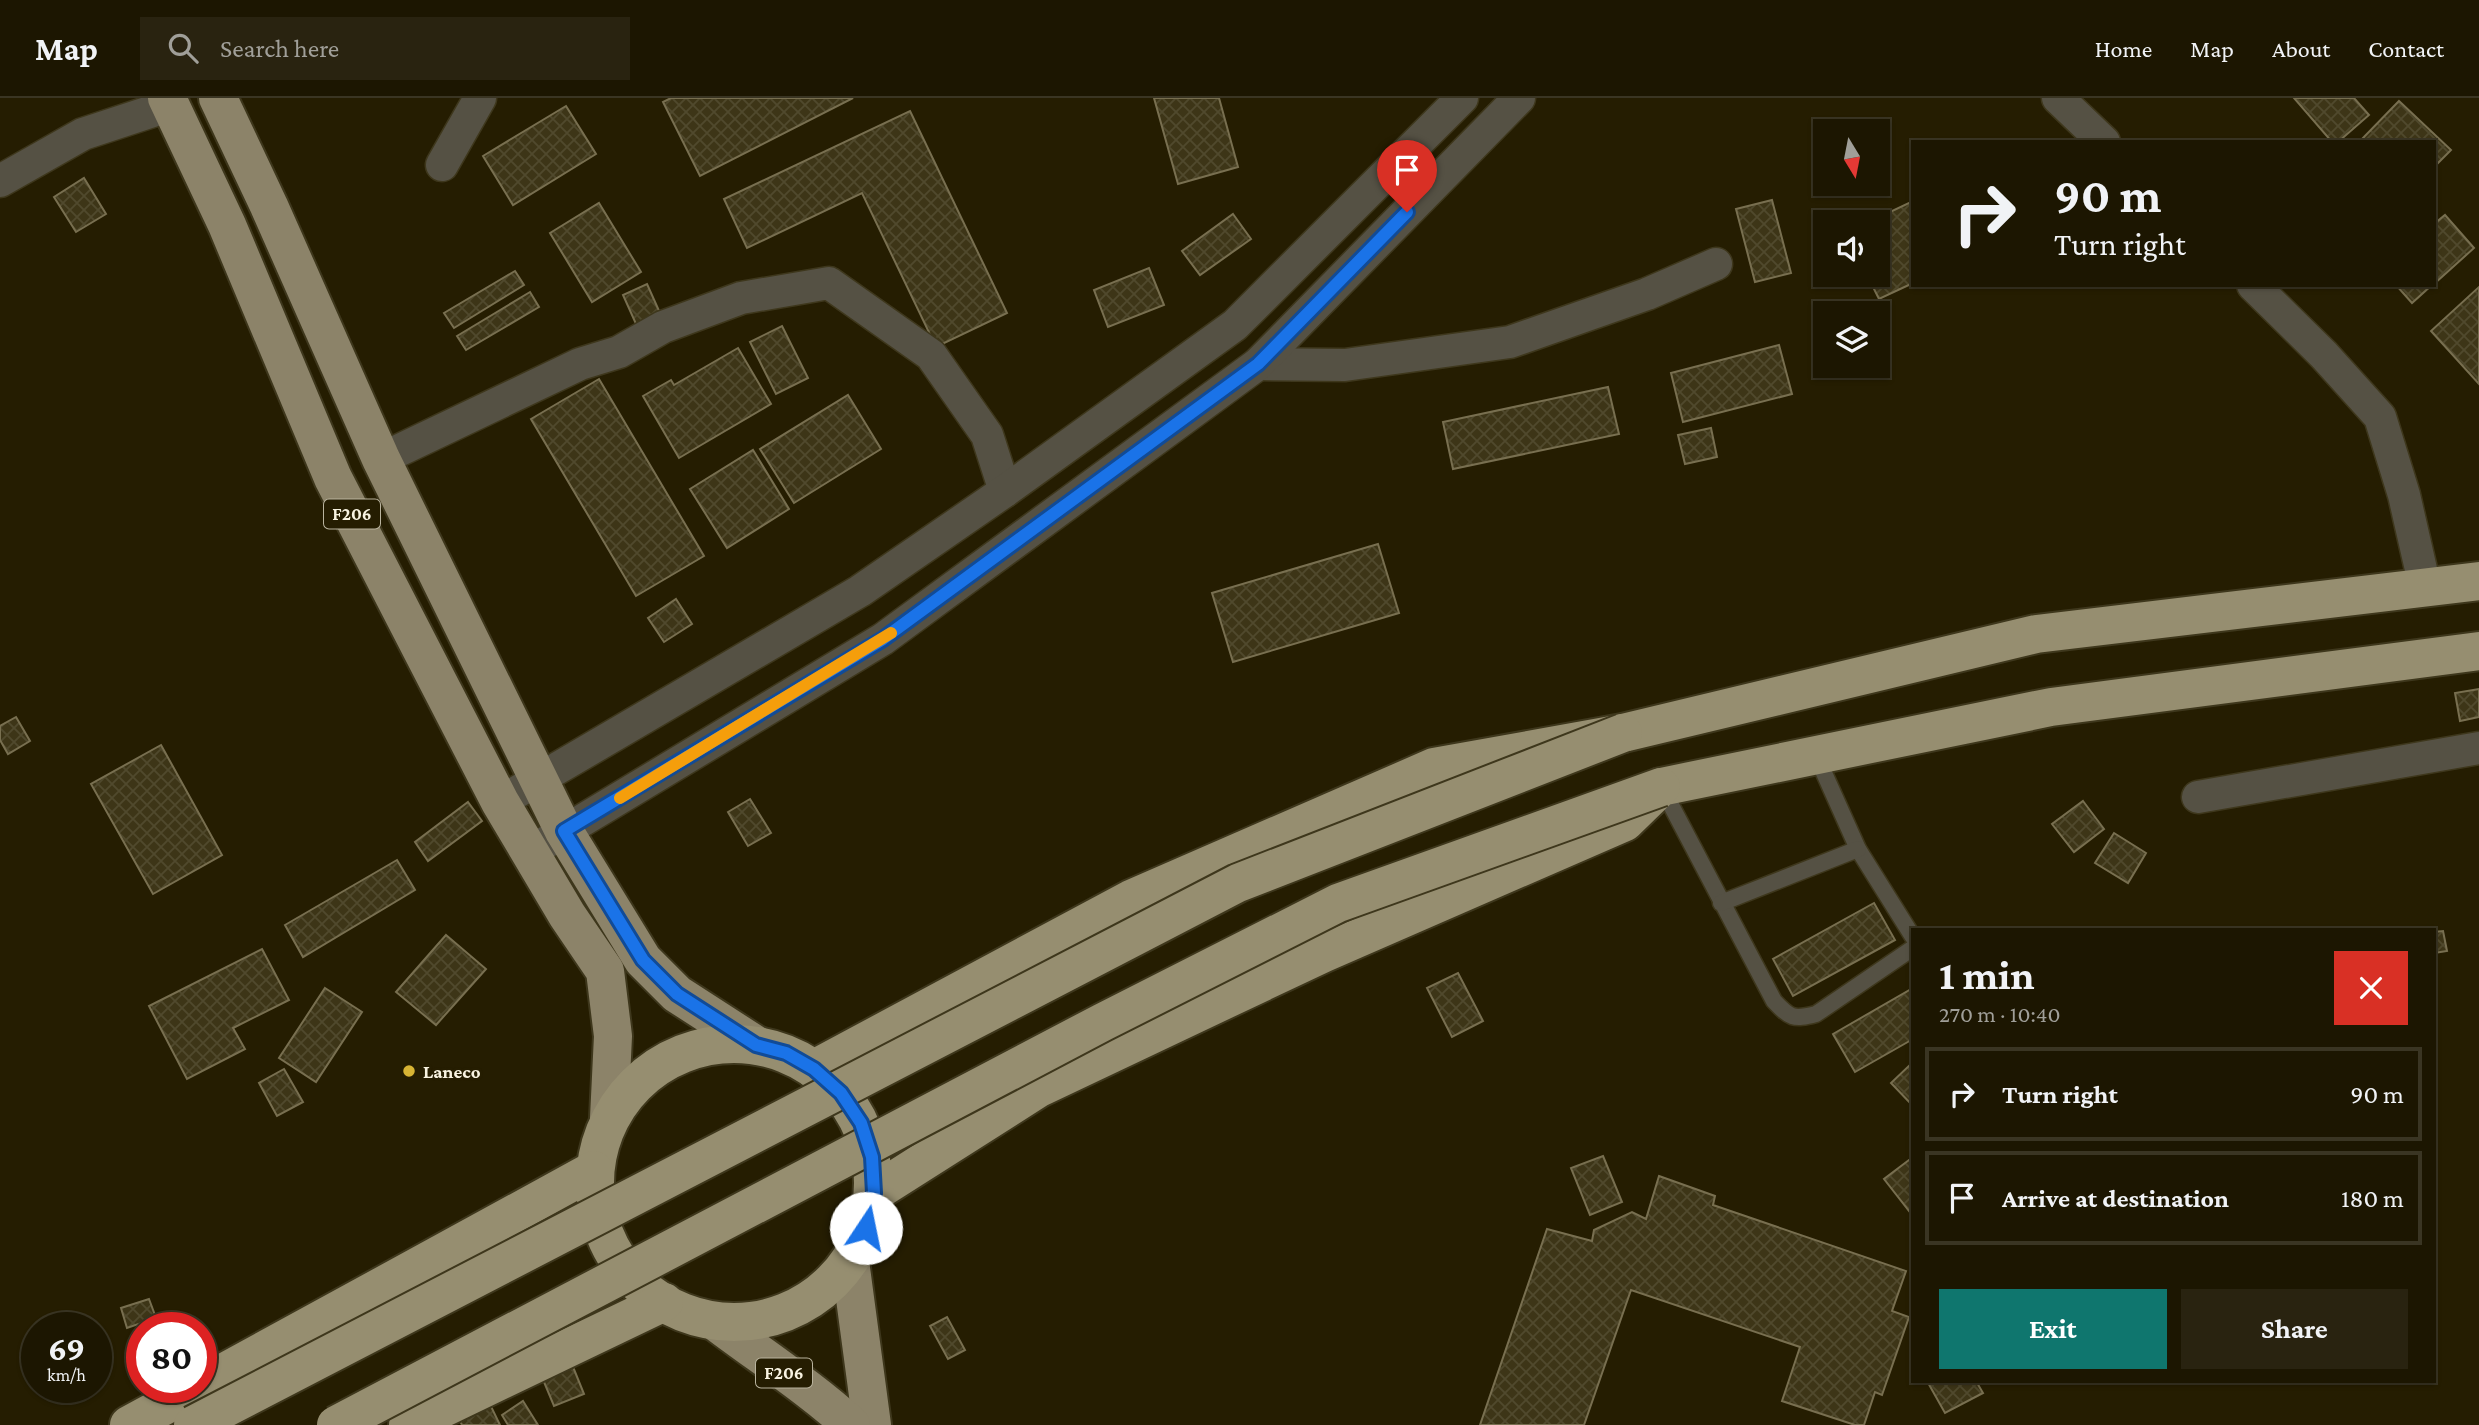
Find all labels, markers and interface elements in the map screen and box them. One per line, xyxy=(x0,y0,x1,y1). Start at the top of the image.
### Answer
search box xyxy=(140,17,630,80)
icon: search xyxy=(164,29,202,67)
text: Map xyxy=(35,30,98,67)
text: Search here xyxy=(220,34,339,63)
text: Home xyxy=(2095,35,2152,62)
text: Map xyxy=(2190,35,2234,62)
text: About xyxy=(2272,35,2330,62)
text: Contact xyxy=(2368,35,2444,62)
north arrow xyxy=(1813,119,1890,196)
map controls xyxy=(1813,119,1890,378)
pin xyxy=(1377,140,1437,212)
icon: arrive xyxy=(1388,151,1426,189)
icon: right xyxy=(1939,168,2030,259)
text: 90 m xyxy=(2054,168,2161,223)
button: sound xyxy=(1813,210,1890,287)
text: Turn right xyxy=(2054,226,2186,262)
button: layers xyxy=(1813,301,1890,378)
road number: F206 xyxy=(324,500,380,528)
text: 1 min xyxy=(1939,951,2035,998)
button: close xyxy=(2334,951,2408,1025)
text: 270 m · 10:40 xyxy=(1939,1001,2061,1027)
place label: Laneco xyxy=(423,1061,481,1082)
marker: Laneco xyxy=(401,1063,417,1079)
icon: right xyxy=(1943,1075,1981,1113)
text: Turn right xyxy=(2002,1080,2118,1109)
text: 90 m xyxy=(2350,1080,2404,1109)
icon: arrive xyxy=(1943,1179,1981,1217)
text: Arrive at destination xyxy=(2002,1184,2229,1213)
text: 180 m xyxy=(2341,1184,2404,1213)
position arrow xyxy=(829,1191,903,1265)
button: Exit xyxy=(1939,1289,2167,1369)
button: Share xyxy=(2181,1289,2408,1369)
speed limit sign: 80 xyxy=(126,1312,217,1403)
text: 69 xyxy=(48,1329,85,1368)
road number: F206 xyxy=(756,1358,812,1388)
text: km/h xyxy=(47,1365,86,1385)

